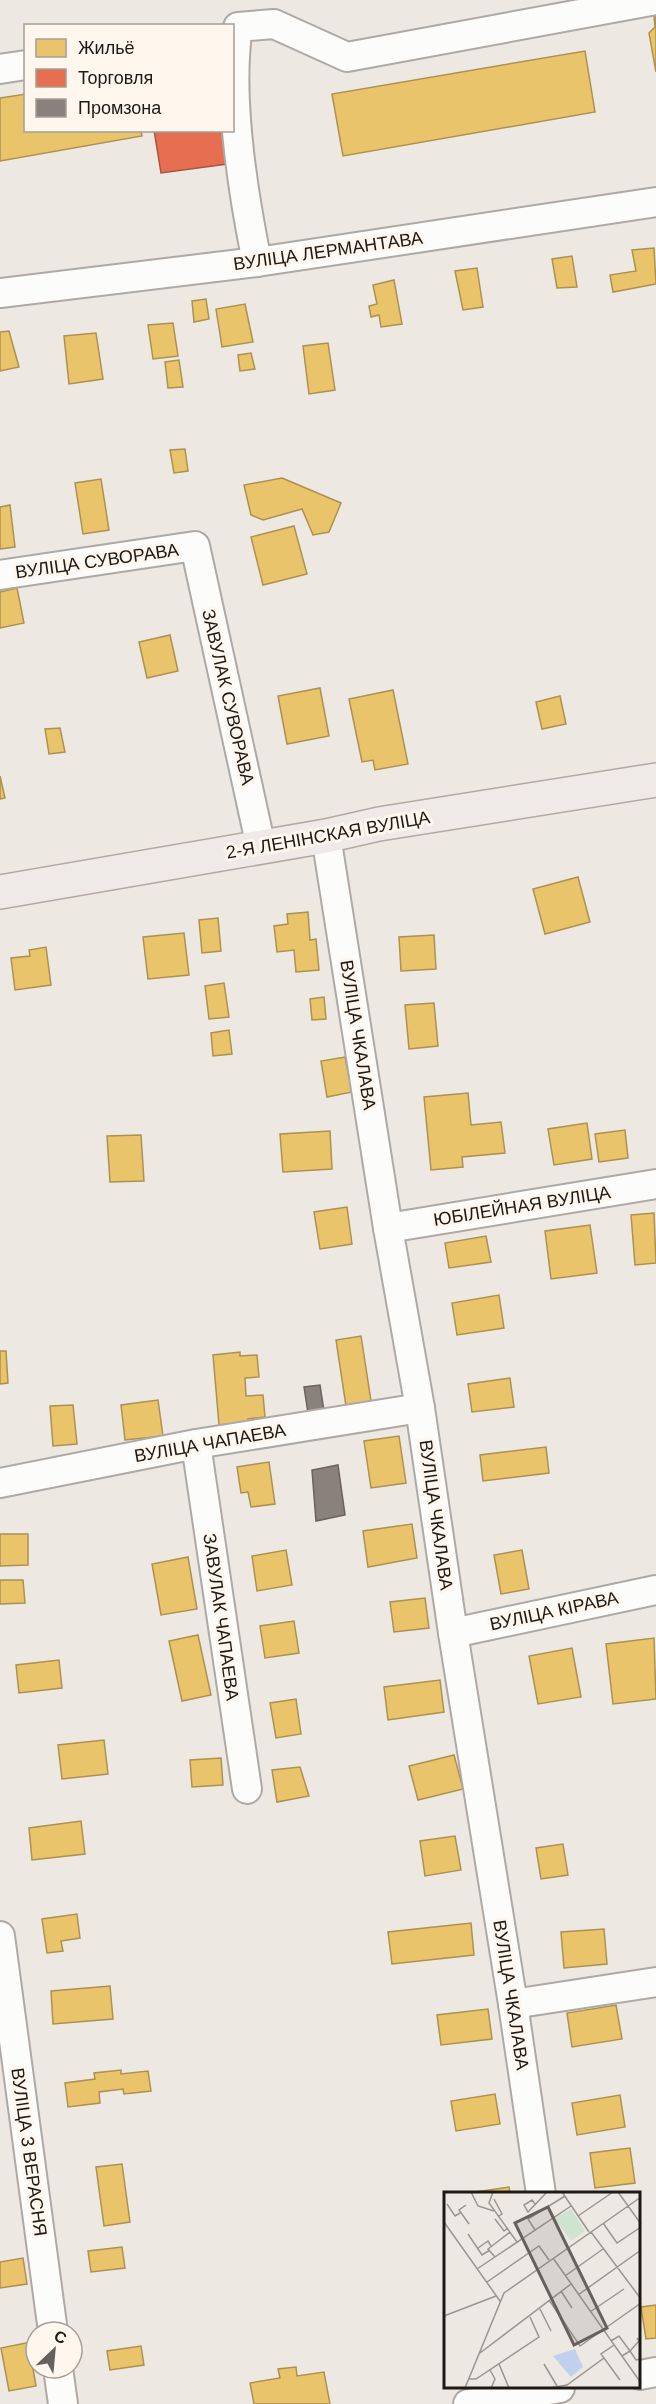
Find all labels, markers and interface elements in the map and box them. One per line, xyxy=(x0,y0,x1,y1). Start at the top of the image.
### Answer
legend xyxy=(24,24,234,132)
text: Жильё xyxy=(78,38,135,58)
text: Торговля xyxy=(78,68,153,88)
text: Промзона xyxy=(78,98,162,118)
street label: ВУЛІЦА ЛЕРМАНТАВА xyxy=(232,228,424,274)
street label: ВУЛІЦА СУВОРАВА xyxy=(14,540,180,582)
street label: ЗАВУЛАК СУВОРАВА xyxy=(198,607,258,787)
street label: 2-Я ЛЕНІНСКАЯ ВУЛІЦА xyxy=(224,807,432,863)
street label: ВУЛІЦА ЧКАЛАВА xyxy=(336,959,380,1111)
street label: ЮБІЛЕЙНАЯ ВУЛІЦА xyxy=(432,1181,612,1230)
street label: ВУЛІЦА ЧАПАЕВА xyxy=(133,1420,287,1466)
street label: ВУЛІЦА ЧКАЛАВА xyxy=(416,1439,456,1591)
street label: ЗАВУЛАК ЧАПАЕВА xyxy=(199,1532,243,1702)
street label: ВУЛІЦА КІРАВА xyxy=(488,1588,620,1634)
street label: ВУЛІЦА ЧКАЛАВА xyxy=(489,1919,533,2071)
street label: ВУЛІЦА 3 ВЕРАСНЯ xyxy=(7,2067,51,2237)
inset map xyxy=(444,2192,641,2389)
north arrow xyxy=(24,2320,84,2380)
text: С xyxy=(51,2327,70,2347)

